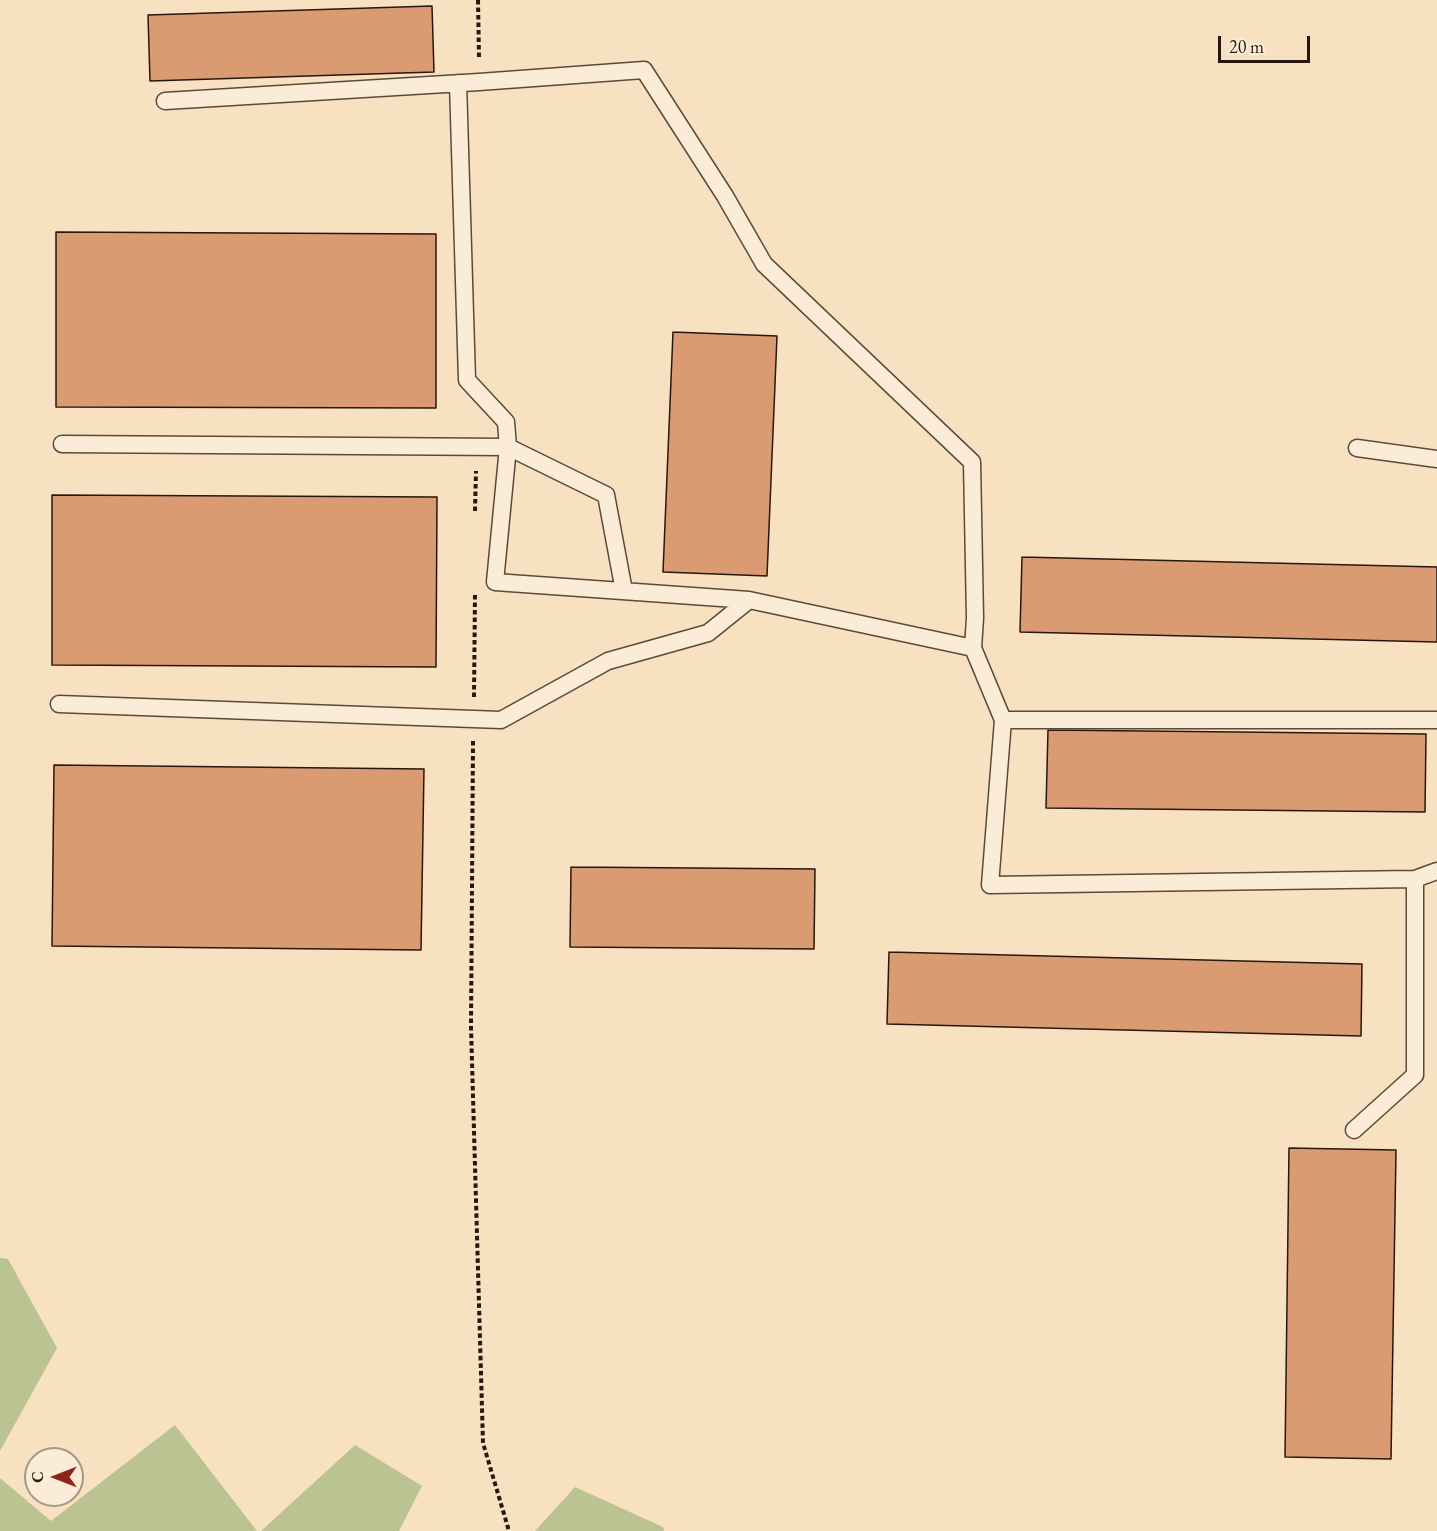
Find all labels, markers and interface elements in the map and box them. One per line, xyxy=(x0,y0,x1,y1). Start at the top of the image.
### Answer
scale bar xyxy=(1221,24,1312,62)
text: 20 m xyxy=(1229,35,1264,58)
north arrow xyxy=(24,1447,84,1507)
text: С xyxy=(27,1471,48,1483)

